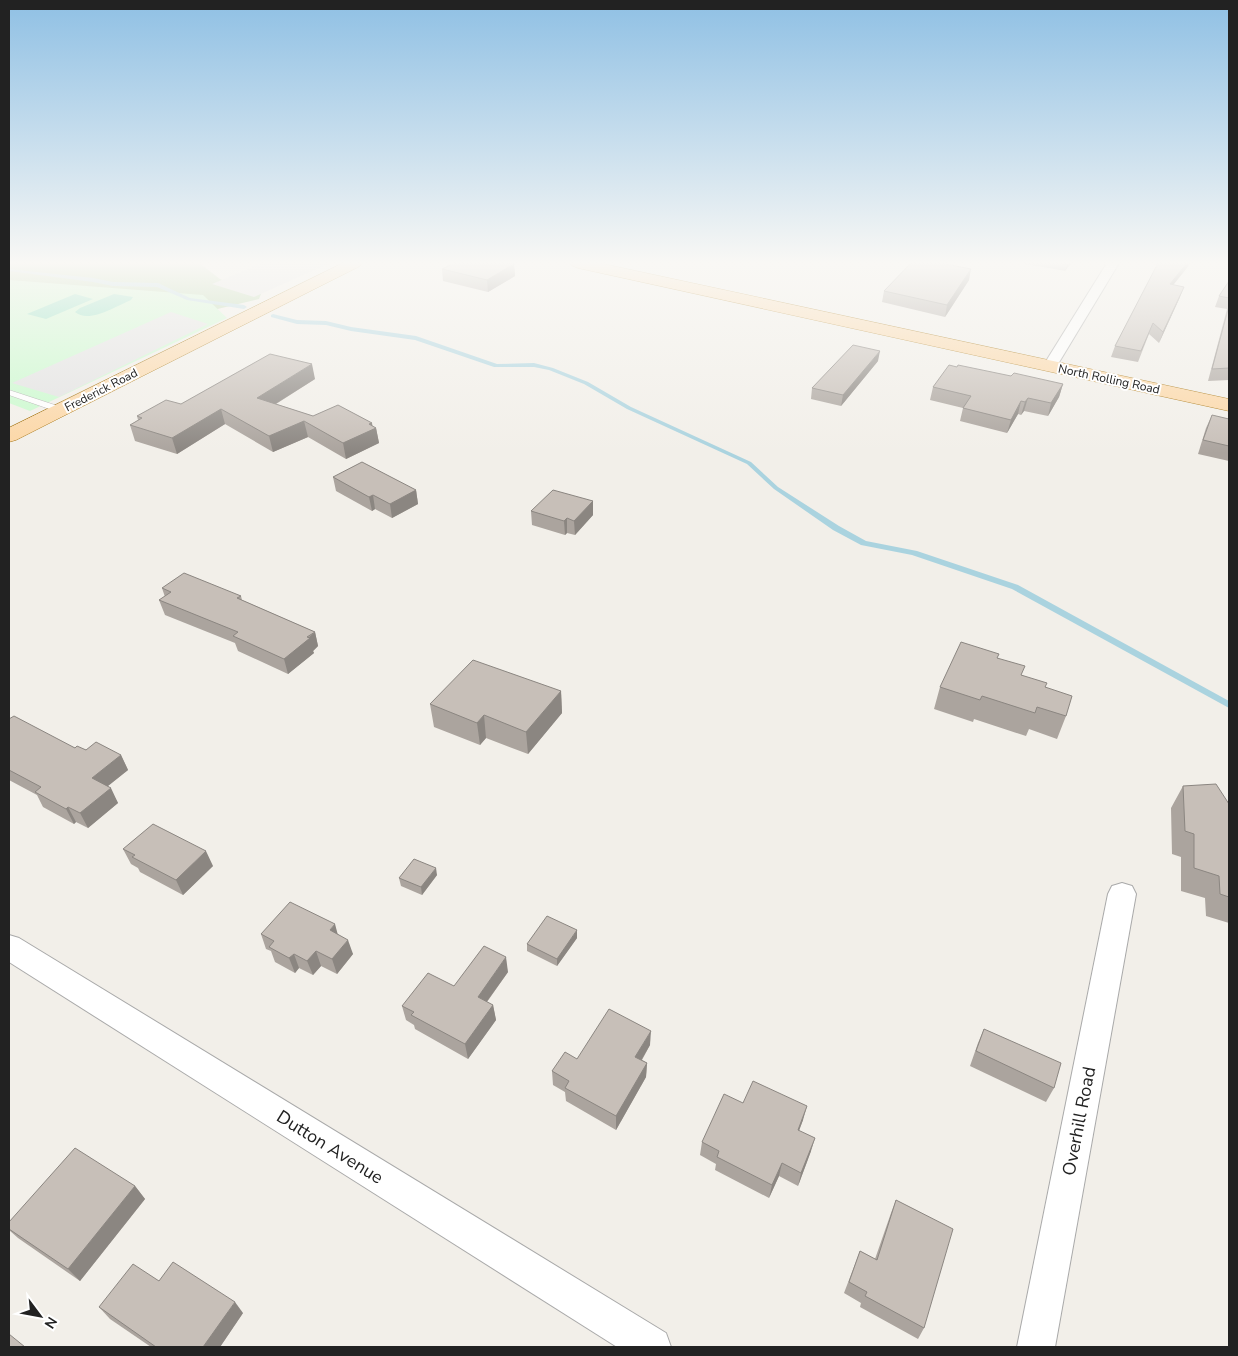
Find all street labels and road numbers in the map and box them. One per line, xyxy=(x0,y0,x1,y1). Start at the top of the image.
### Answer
street label: North Rolling Road xyxy=(1057,360,1161,398)
street label: Frederick Road xyxy=(62,365,140,415)
street label: Overhill Road xyxy=(1057,1064,1101,1178)
street label: Dutton Avenue xyxy=(272,1105,388,1189)

